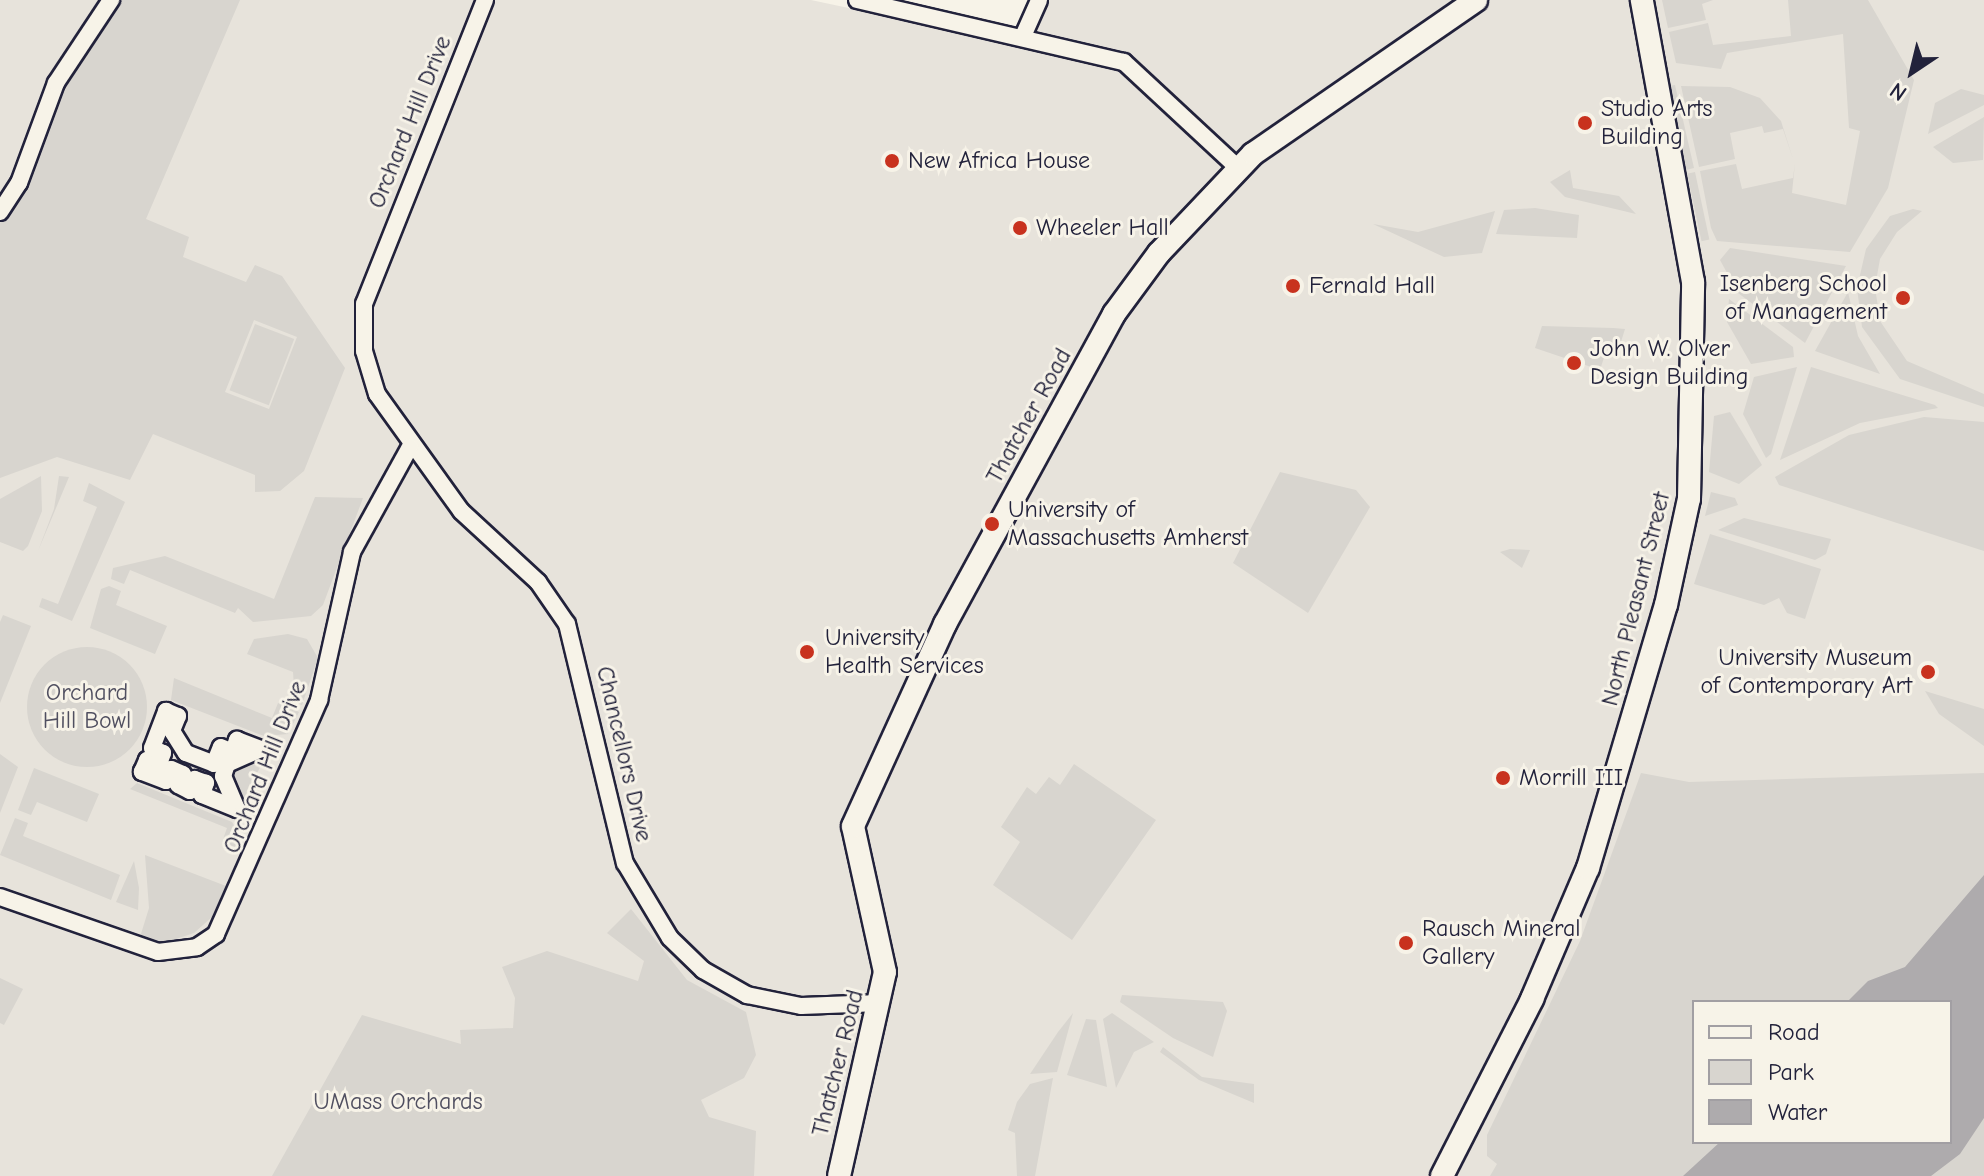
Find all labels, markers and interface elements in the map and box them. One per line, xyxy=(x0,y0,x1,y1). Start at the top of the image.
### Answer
street label: Orchard Hill Drive xyxy=(362,32,458,212)
north arrow xyxy=(1872,32,1952,112)
text: N xyxy=(1885,77,1912,106)
place label: Studio Arts Building xyxy=(1601,95,1713,151)
marker: Studio Arts Building xyxy=(1576,114,1594,132)
place label: New Africa House xyxy=(908,147,1090,175)
marker: New Africa House xyxy=(883,152,901,170)
place label: Wheeler Hall xyxy=(1036,214,1169,242)
marker: Wheeler Hall xyxy=(1011,219,1029,237)
place label: Isenberg School of Management xyxy=(1720,270,1887,326)
place label: Fernald Hall xyxy=(1309,272,1435,300)
marker: Fernald Hall xyxy=(1284,277,1302,295)
marker: Isenberg School of Management xyxy=(1894,289,1912,307)
place label: John W. Olver Design Building xyxy=(1590,335,1749,391)
street label: Thatcher Road xyxy=(980,344,1078,488)
marker: John W. Olver Design Building xyxy=(1565,354,1583,372)
street label: North Pleasant Street xyxy=(1595,489,1677,709)
place label: University of Massachusetts Amherst xyxy=(1008,496,1248,552)
marker: University of Massachusetts Amherst xyxy=(983,515,1001,533)
place label: University Health Services xyxy=(825,624,984,680)
marker: University Health Services xyxy=(796,641,818,663)
place label: University Museum of Contemporary Art xyxy=(1700,644,1912,700)
street label: Chancellors Drive xyxy=(590,663,658,845)
marker: University Museum of Contemporary Art xyxy=(1919,663,1937,681)
street label: Orchard Hill Drive xyxy=(217,677,313,857)
park label: Orchard Hill Bowl xyxy=(43,679,131,735)
place label: Morrill III xyxy=(1519,764,1623,792)
marker: Morrill III xyxy=(1494,769,1512,787)
place label: Rausch Mineral Gallery xyxy=(1422,915,1581,971)
marker: Rausch Mineral Gallery xyxy=(1397,934,1415,952)
street label: Thatcher Road xyxy=(806,987,870,1139)
legend xyxy=(1692,1000,1952,1144)
text: Road xyxy=(1768,1018,1820,1046)
text: Park xyxy=(1768,1058,1814,1086)
park label: UMass Orchards xyxy=(313,1088,483,1116)
text: Water xyxy=(1768,1098,1827,1126)

